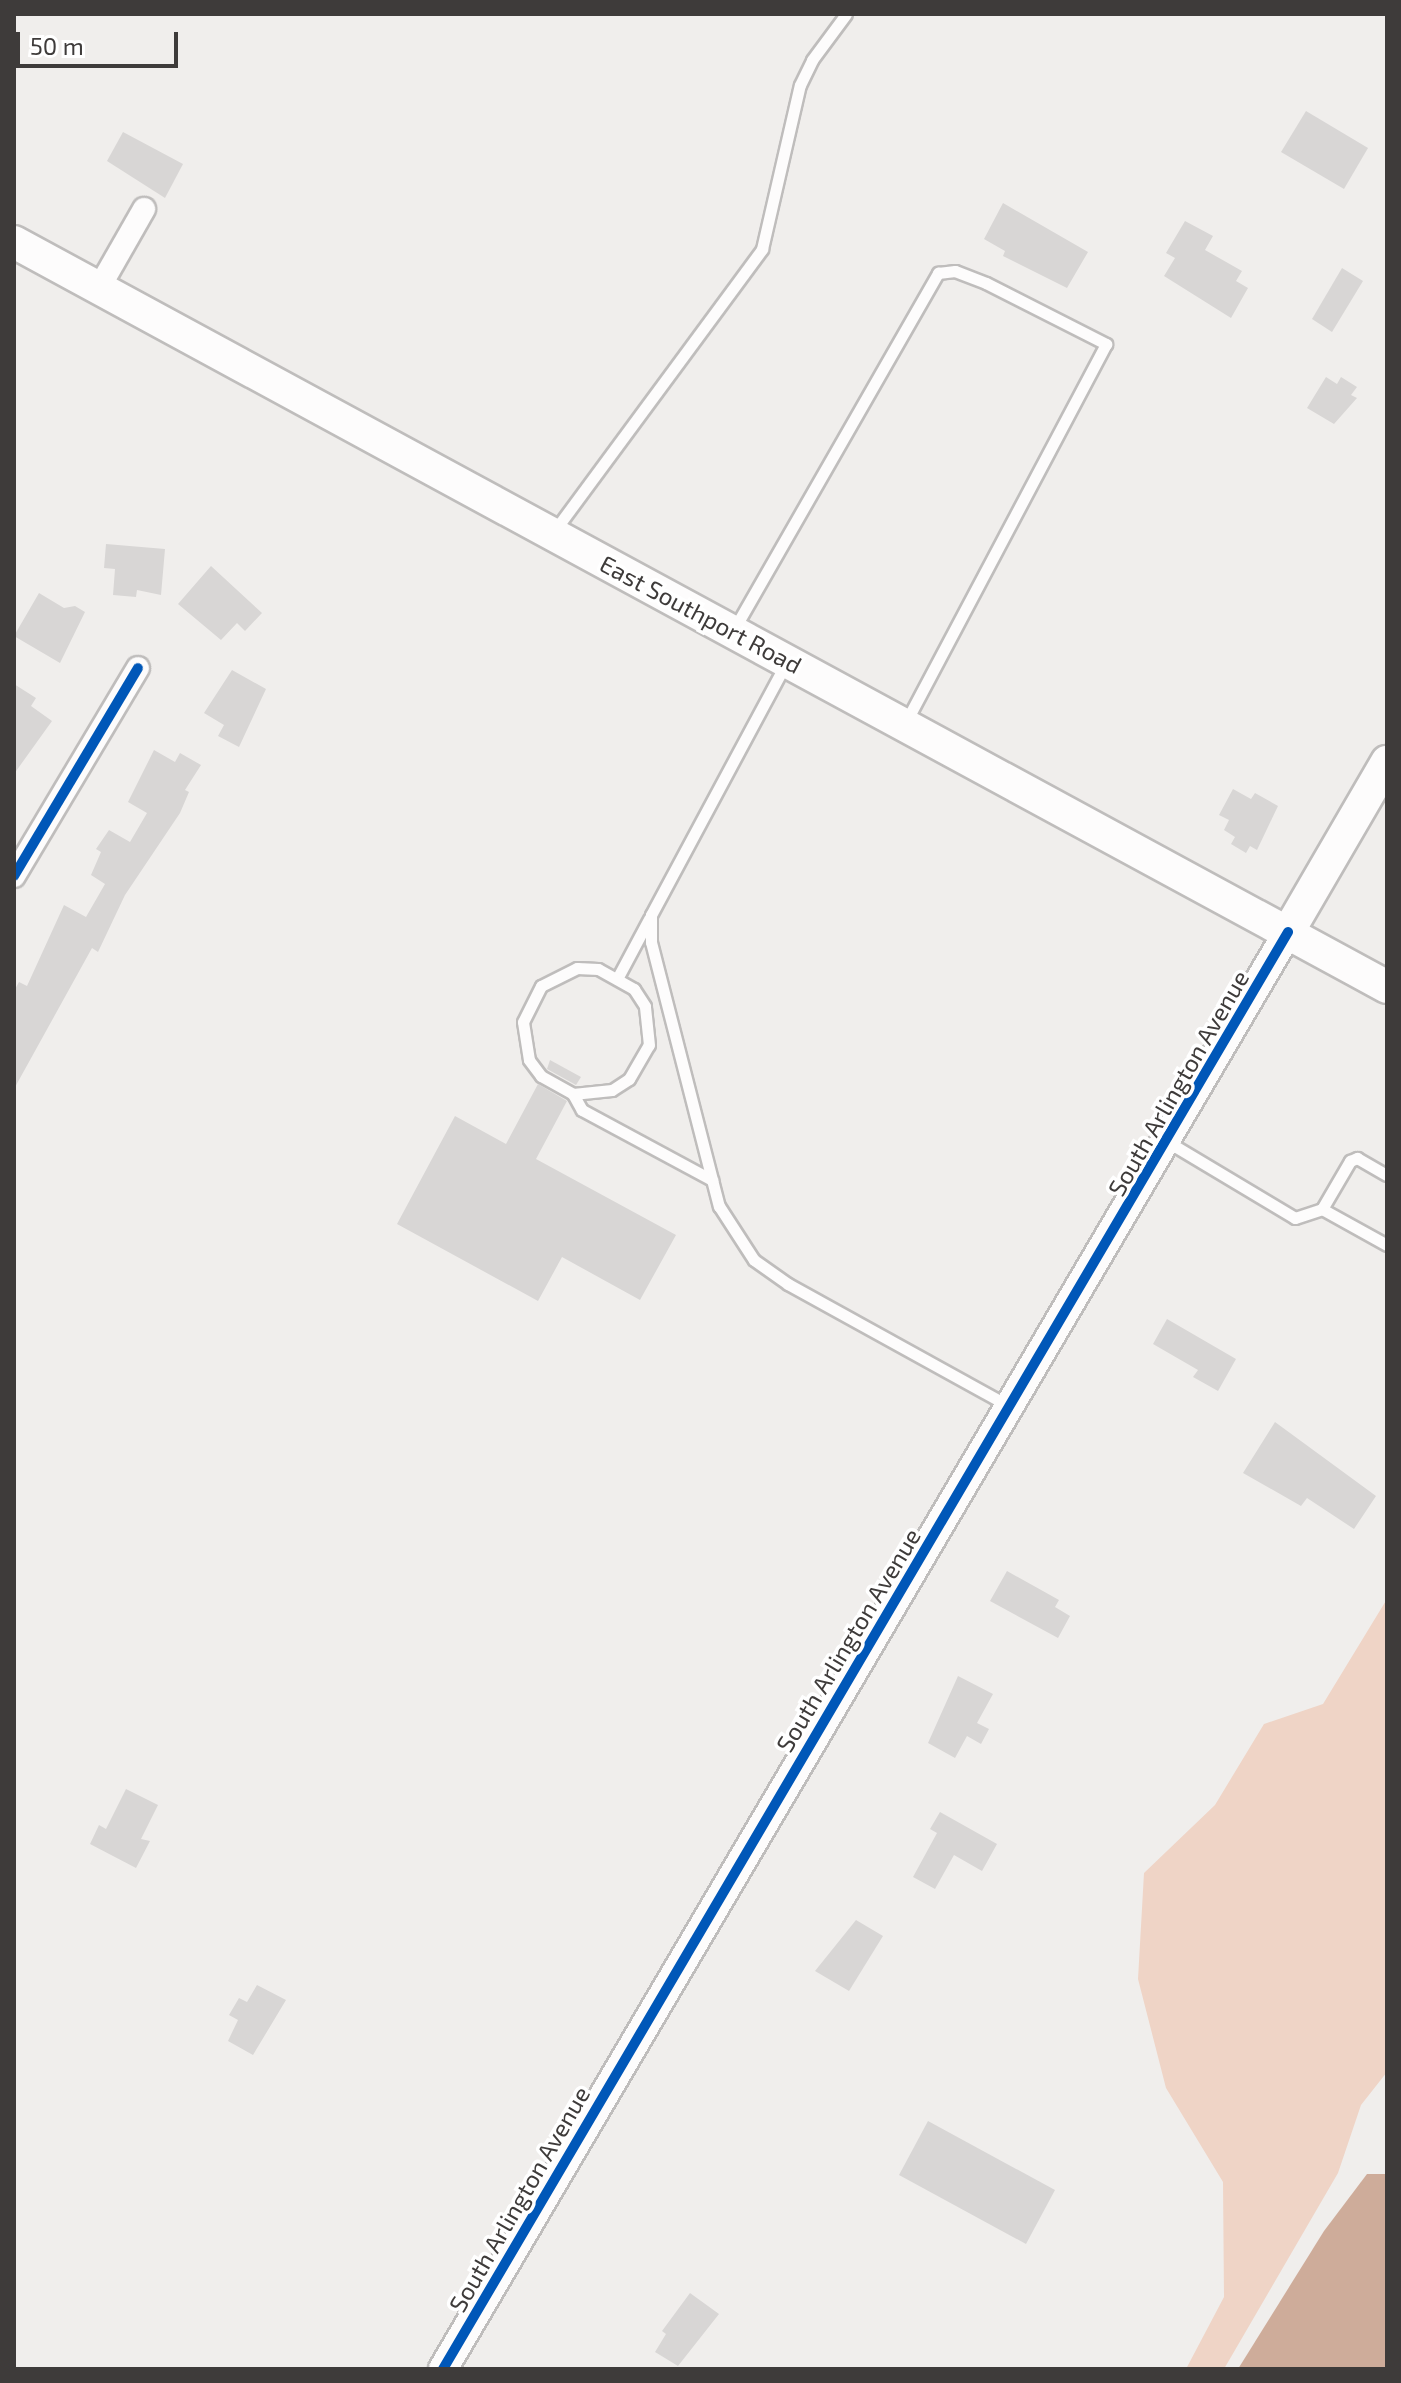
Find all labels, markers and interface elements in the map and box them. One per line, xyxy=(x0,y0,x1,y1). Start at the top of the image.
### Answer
scale bar xyxy=(20,16,182,66)
text: 50 m xyxy=(30,31,84,60)
street label: East Southport Road xyxy=(595,549,807,679)
street label: South Arlington Avenue xyxy=(1101,965,1255,1201)
street label: South Arlington Avenue xyxy=(770,1523,926,1757)
street label: South Arlington Avenue xyxy=(442,2081,596,2317)

